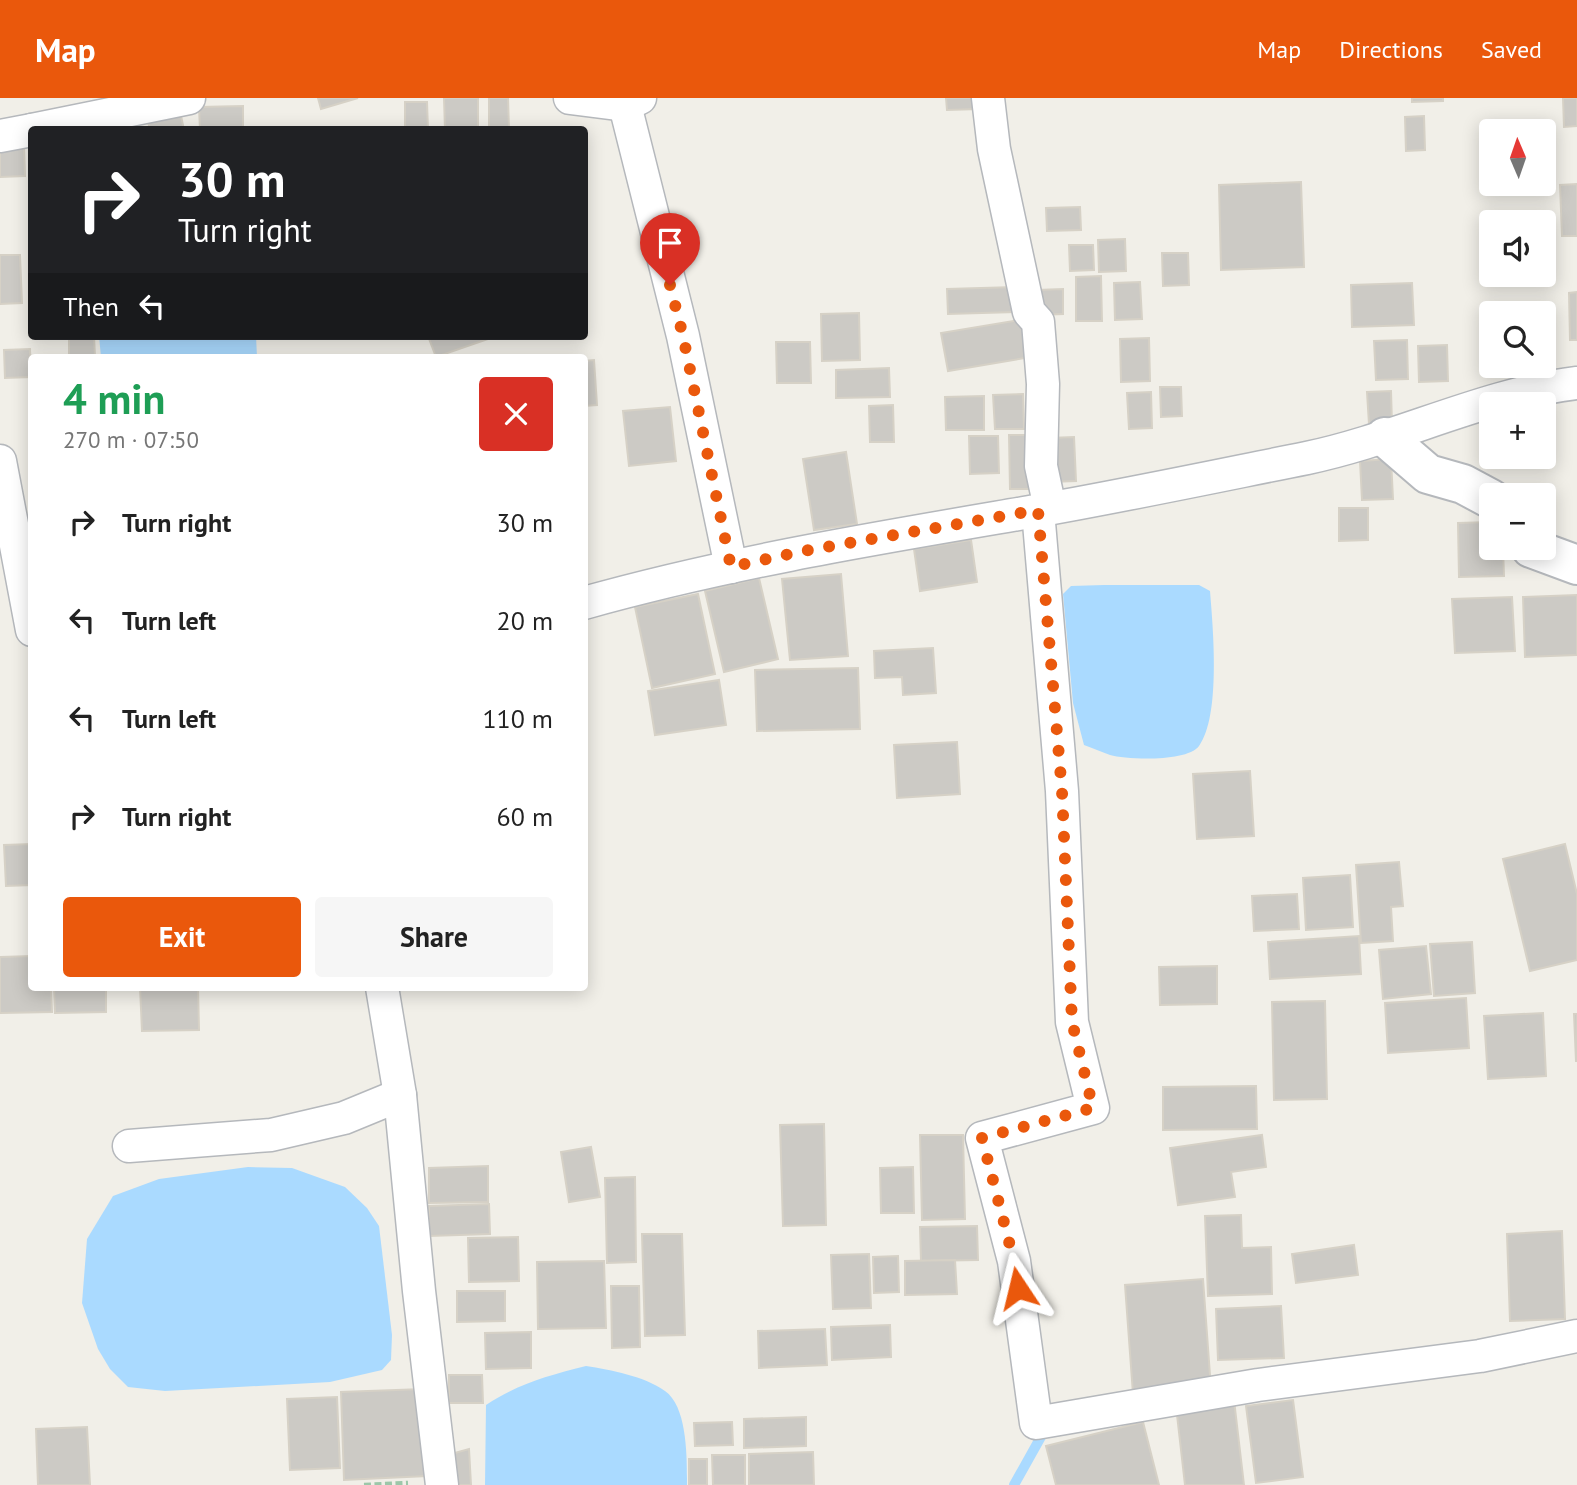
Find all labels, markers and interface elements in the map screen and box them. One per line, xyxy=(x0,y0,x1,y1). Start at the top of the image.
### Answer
text: Map xyxy=(35,28,96,71)
text: Map xyxy=(1257,34,1301,65)
text: Directions xyxy=(1339,34,1443,65)
text: Saved xyxy=(1481,34,1542,65)
north arrow xyxy=(1479,119,1556,196)
map controls xyxy=(1479,119,1556,560)
text: 30 m xyxy=(178,147,285,211)
icon: right xyxy=(63,154,154,245)
text: Turn right xyxy=(178,209,312,251)
button: sound xyxy=(1479,210,1556,287)
pin xyxy=(640,213,700,285)
icon: arrive xyxy=(651,224,689,262)
icon: left xyxy=(133,287,171,325)
text: Then xyxy=(63,290,119,323)
button: search xyxy=(1479,301,1556,378)
text: 4 min xyxy=(63,371,165,426)
button: close xyxy=(479,377,553,451)
button: + xyxy=(1479,392,1556,469)
text: 270 m · 07:50 xyxy=(63,425,199,454)
button: − xyxy=(1479,483,1556,560)
icon: right xyxy=(63,503,101,541)
text: Turn right xyxy=(122,506,231,539)
text: 30 m xyxy=(497,506,553,539)
icon: left xyxy=(63,601,101,639)
text: Turn left xyxy=(122,604,216,637)
text: 20 m xyxy=(497,604,553,637)
icon: left xyxy=(63,699,101,737)
text: Turn left xyxy=(122,702,216,735)
text: 110 m xyxy=(482,702,553,735)
icon: right xyxy=(63,797,101,835)
text: Turn right xyxy=(122,800,231,833)
text: 60 m xyxy=(497,800,553,833)
button: Exit xyxy=(63,897,301,977)
button: Share xyxy=(315,897,553,977)
position arrow xyxy=(981,1251,1055,1325)

